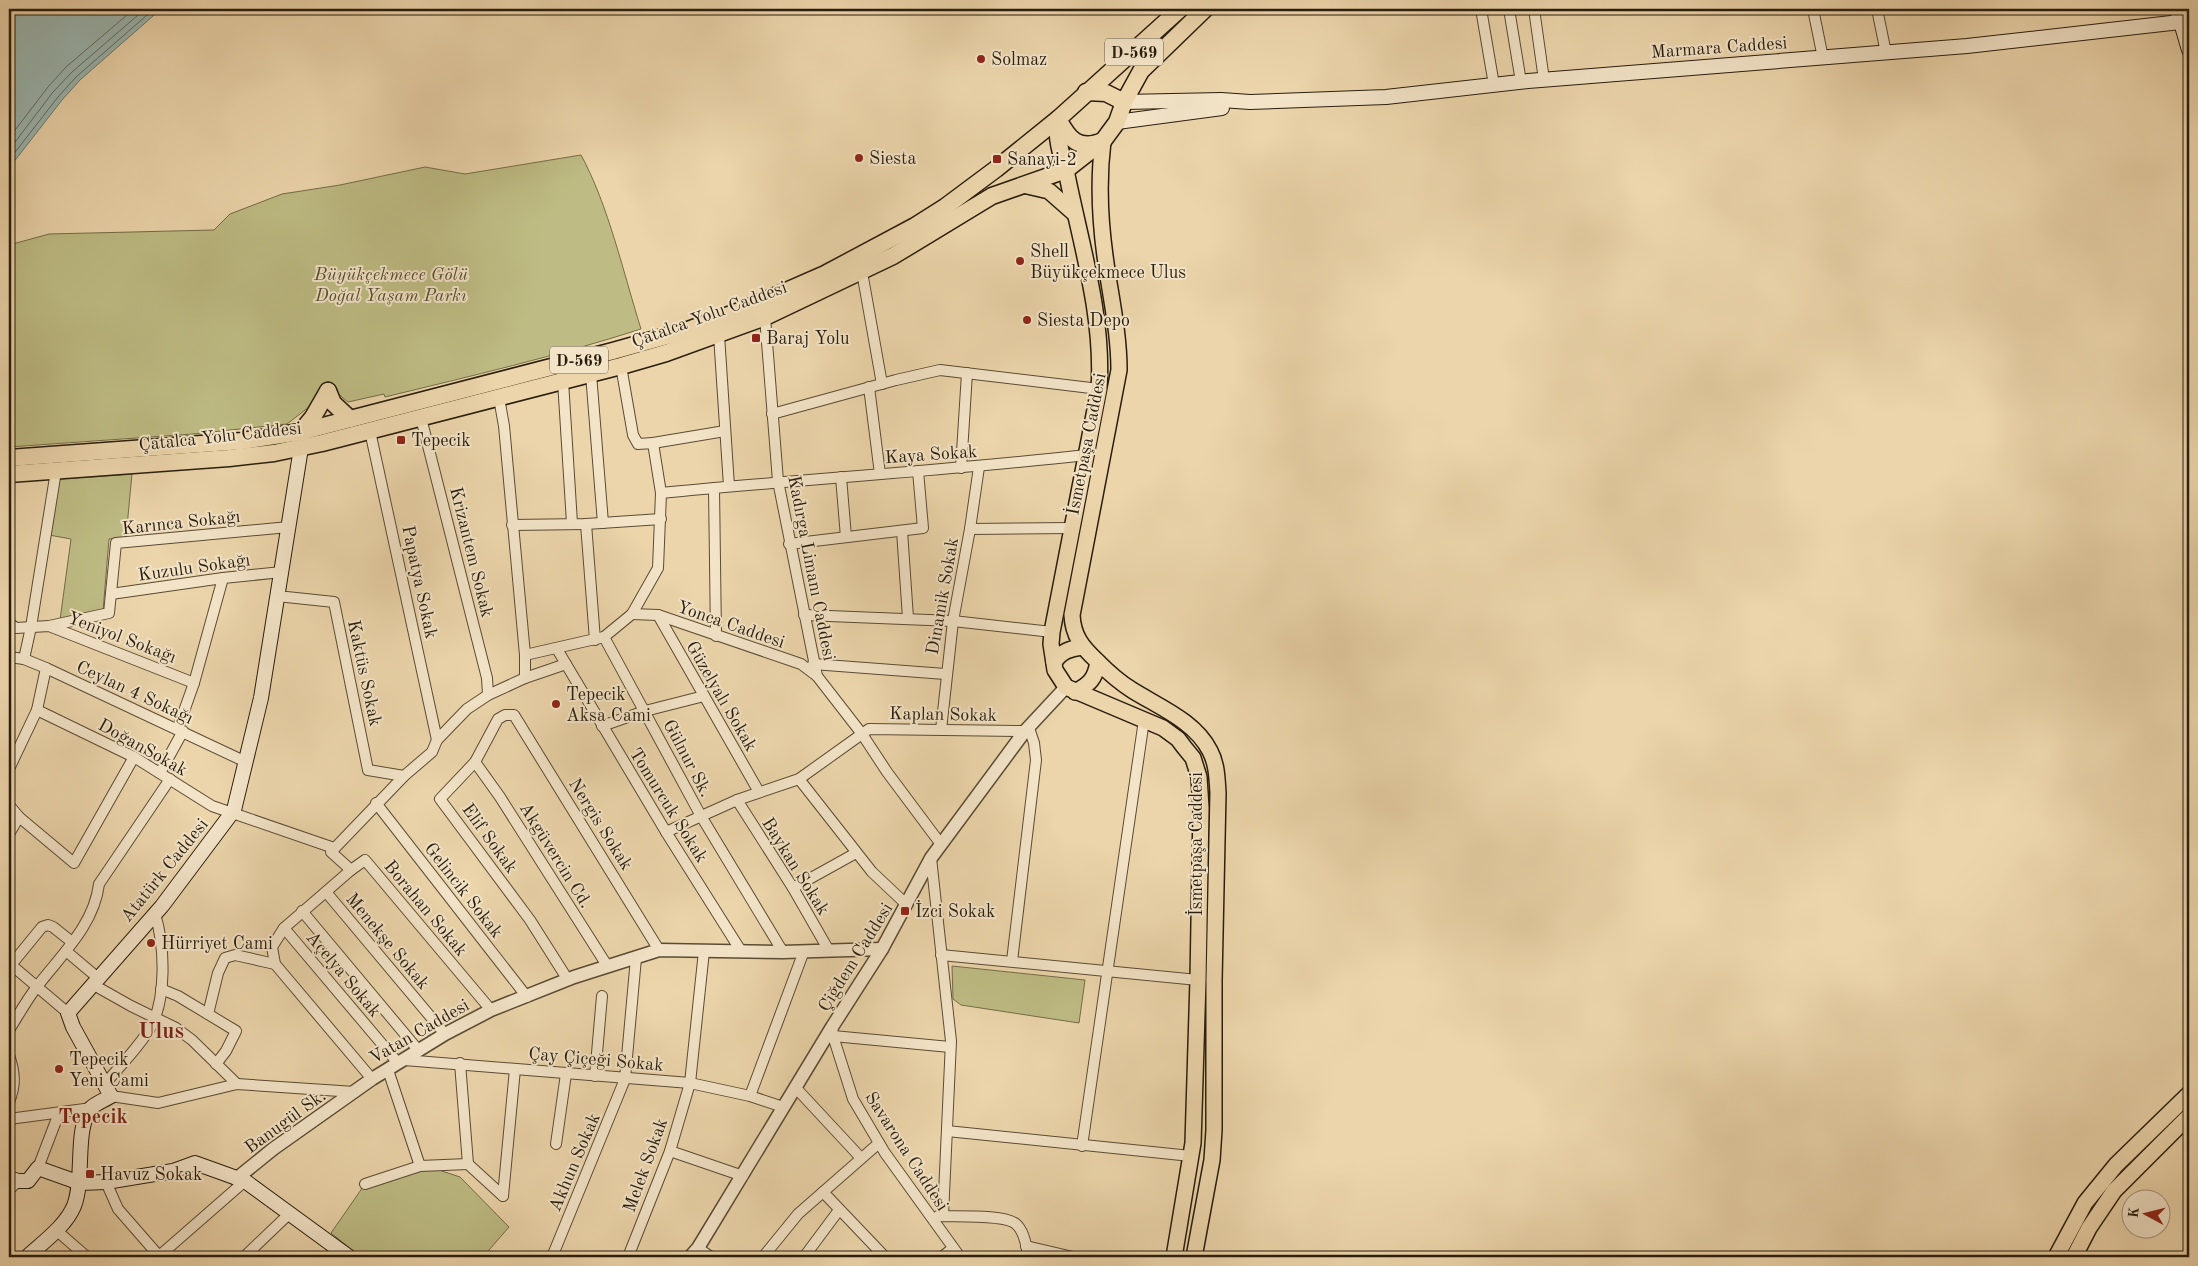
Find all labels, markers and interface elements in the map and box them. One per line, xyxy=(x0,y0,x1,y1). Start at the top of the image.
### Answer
street label: Marmara Caddesi xyxy=(1650,34,1788,62)
road number: D-569 xyxy=(1105,38,1163,66)
place label: Solmaz xyxy=(991,51,1047,69)
marker: Solmaz xyxy=(975,53,987,65)
place label: Siesta xyxy=(869,150,916,168)
place label: Sanayi-2 xyxy=(1007,151,1077,169)
marker: Siesta xyxy=(853,152,865,164)
marker: Sanayi-2 xyxy=(991,153,1003,165)
place label: Shell Büyükçekmece Ulus xyxy=(1030,243,1186,282)
marker: Shell Büyükçekmece Ulus xyxy=(1014,255,1026,267)
park label: Büyükçekmece Gölü Doğal Yaşam Parkı xyxy=(313,266,468,305)
street label: Çatalca Yolu Caddesi xyxy=(629,278,789,351)
place label: Siesta Depo xyxy=(1037,312,1130,330)
marker: Siesta Depo xyxy=(1021,314,1033,326)
place label: Baraj Yolu xyxy=(766,330,850,348)
marker: Baraj Yolu xyxy=(750,332,762,344)
road number: D-569 xyxy=(550,346,608,374)
street label: İsmetpaşa Caddesi xyxy=(1061,371,1110,517)
street label: Çatalca Yolu Caddesi xyxy=(138,419,303,455)
place label: Tepecik xyxy=(411,432,471,450)
marker: Tepecik xyxy=(395,434,407,446)
street label: Kaya Sokak xyxy=(884,443,978,467)
street label: Kadırga Limanı Caddesi xyxy=(784,474,838,662)
street label: Krizantem Sokak xyxy=(446,485,496,619)
street label: Karınca Sokağı xyxy=(121,508,241,538)
street label: Papatya Sokak xyxy=(398,524,440,641)
street label: Dinamik Sokak xyxy=(924,536,962,656)
street label: Kuzulu Sokağı xyxy=(137,551,252,585)
street label: Yonca Caddesi xyxy=(674,598,787,652)
street label: Yeniyol Sokağı xyxy=(65,609,179,667)
street label: Kaktüs Sokak xyxy=(344,618,384,728)
street label: Güzelyalı Sokak xyxy=(682,638,760,755)
street label: Ceylan 4 Sokağı xyxy=(73,658,196,728)
place label: Tepecik Aksa Cami xyxy=(566,686,651,725)
marker: Tepecik Aksa Cami xyxy=(550,698,562,710)
street label: Kaplan Sokak xyxy=(889,705,997,725)
street label: DoğanSokak xyxy=(95,716,190,780)
street label: Gülnur Sk. xyxy=(659,717,715,800)
street label: Tomurcuk Sokak xyxy=(626,745,711,866)
street label: İsmetpaşa Caddesi xyxy=(1185,772,1206,916)
street label: Nergis Sokak xyxy=(565,775,636,874)
street label: Akgüvercin Cd. xyxy=(516,800,595,912)
street label: Elif Sokak xyxy=(458,801,520,877)
street label: Atatürk Caddesi xyxy=(118,815,212,926)
street label: Baykan Sokak xyxy=(758,815,832,918)
street label: Gelincik Sokak xyxy=(421,840,506,942)
street label: Borahan Sokak xyxy=(380,857,470,960)
street label: Menekşe Sokak xyxy=(342,890,433,993)
street label: Çiğdem Caddesi xyxy=(815,900,897,1015)
place label: İzci Sokak xyxy=(915,900,995,921)
marker: İzci Sokak xyxy=(899,905,911,917)
street label: Açelya Sokak xyxy=(302,929,384,1021)
place label: Hürriyet Cami xyxy=(161,935,273,953)
marker: Hürriyet Cami xyxy=(145,937,157,949)
street label: Vatan Caddesi xyxy=(367,996,473,1068)
district label: Ulus xyxy=(138,1021,184,1043)
street label: Çay Çiçeği Sokak xyxy=(528,1045,664,1075)
place label: Tepecik Yeni Cami xyxy=(69,1051,149,1090)
marker: Tepecik Yeni Cami xyxy=(53,1063,65,1075)
street label: Banugül Sk. xyxy=(242,1086,329,1157)
street label: Savarona Caddesi xyxy=(861,1089,951,1214)
district label: Tepecik xyxy=(58,1108,128,1128)
street label: Akhun Sokak xyxy=(546,1111,604,1214)
street label: Melek Sokak xyxy=(621,1116,671,1215)
place label: Havuz Sokak xyxy=(100,1166,202,1184)
marker: Havuz Sokak xyxy=(84,1168,96,1180)
north arrow xyxy=(2120,1188,2170,1238)
text: K xyxy=(2126,1206,2142,1219)

